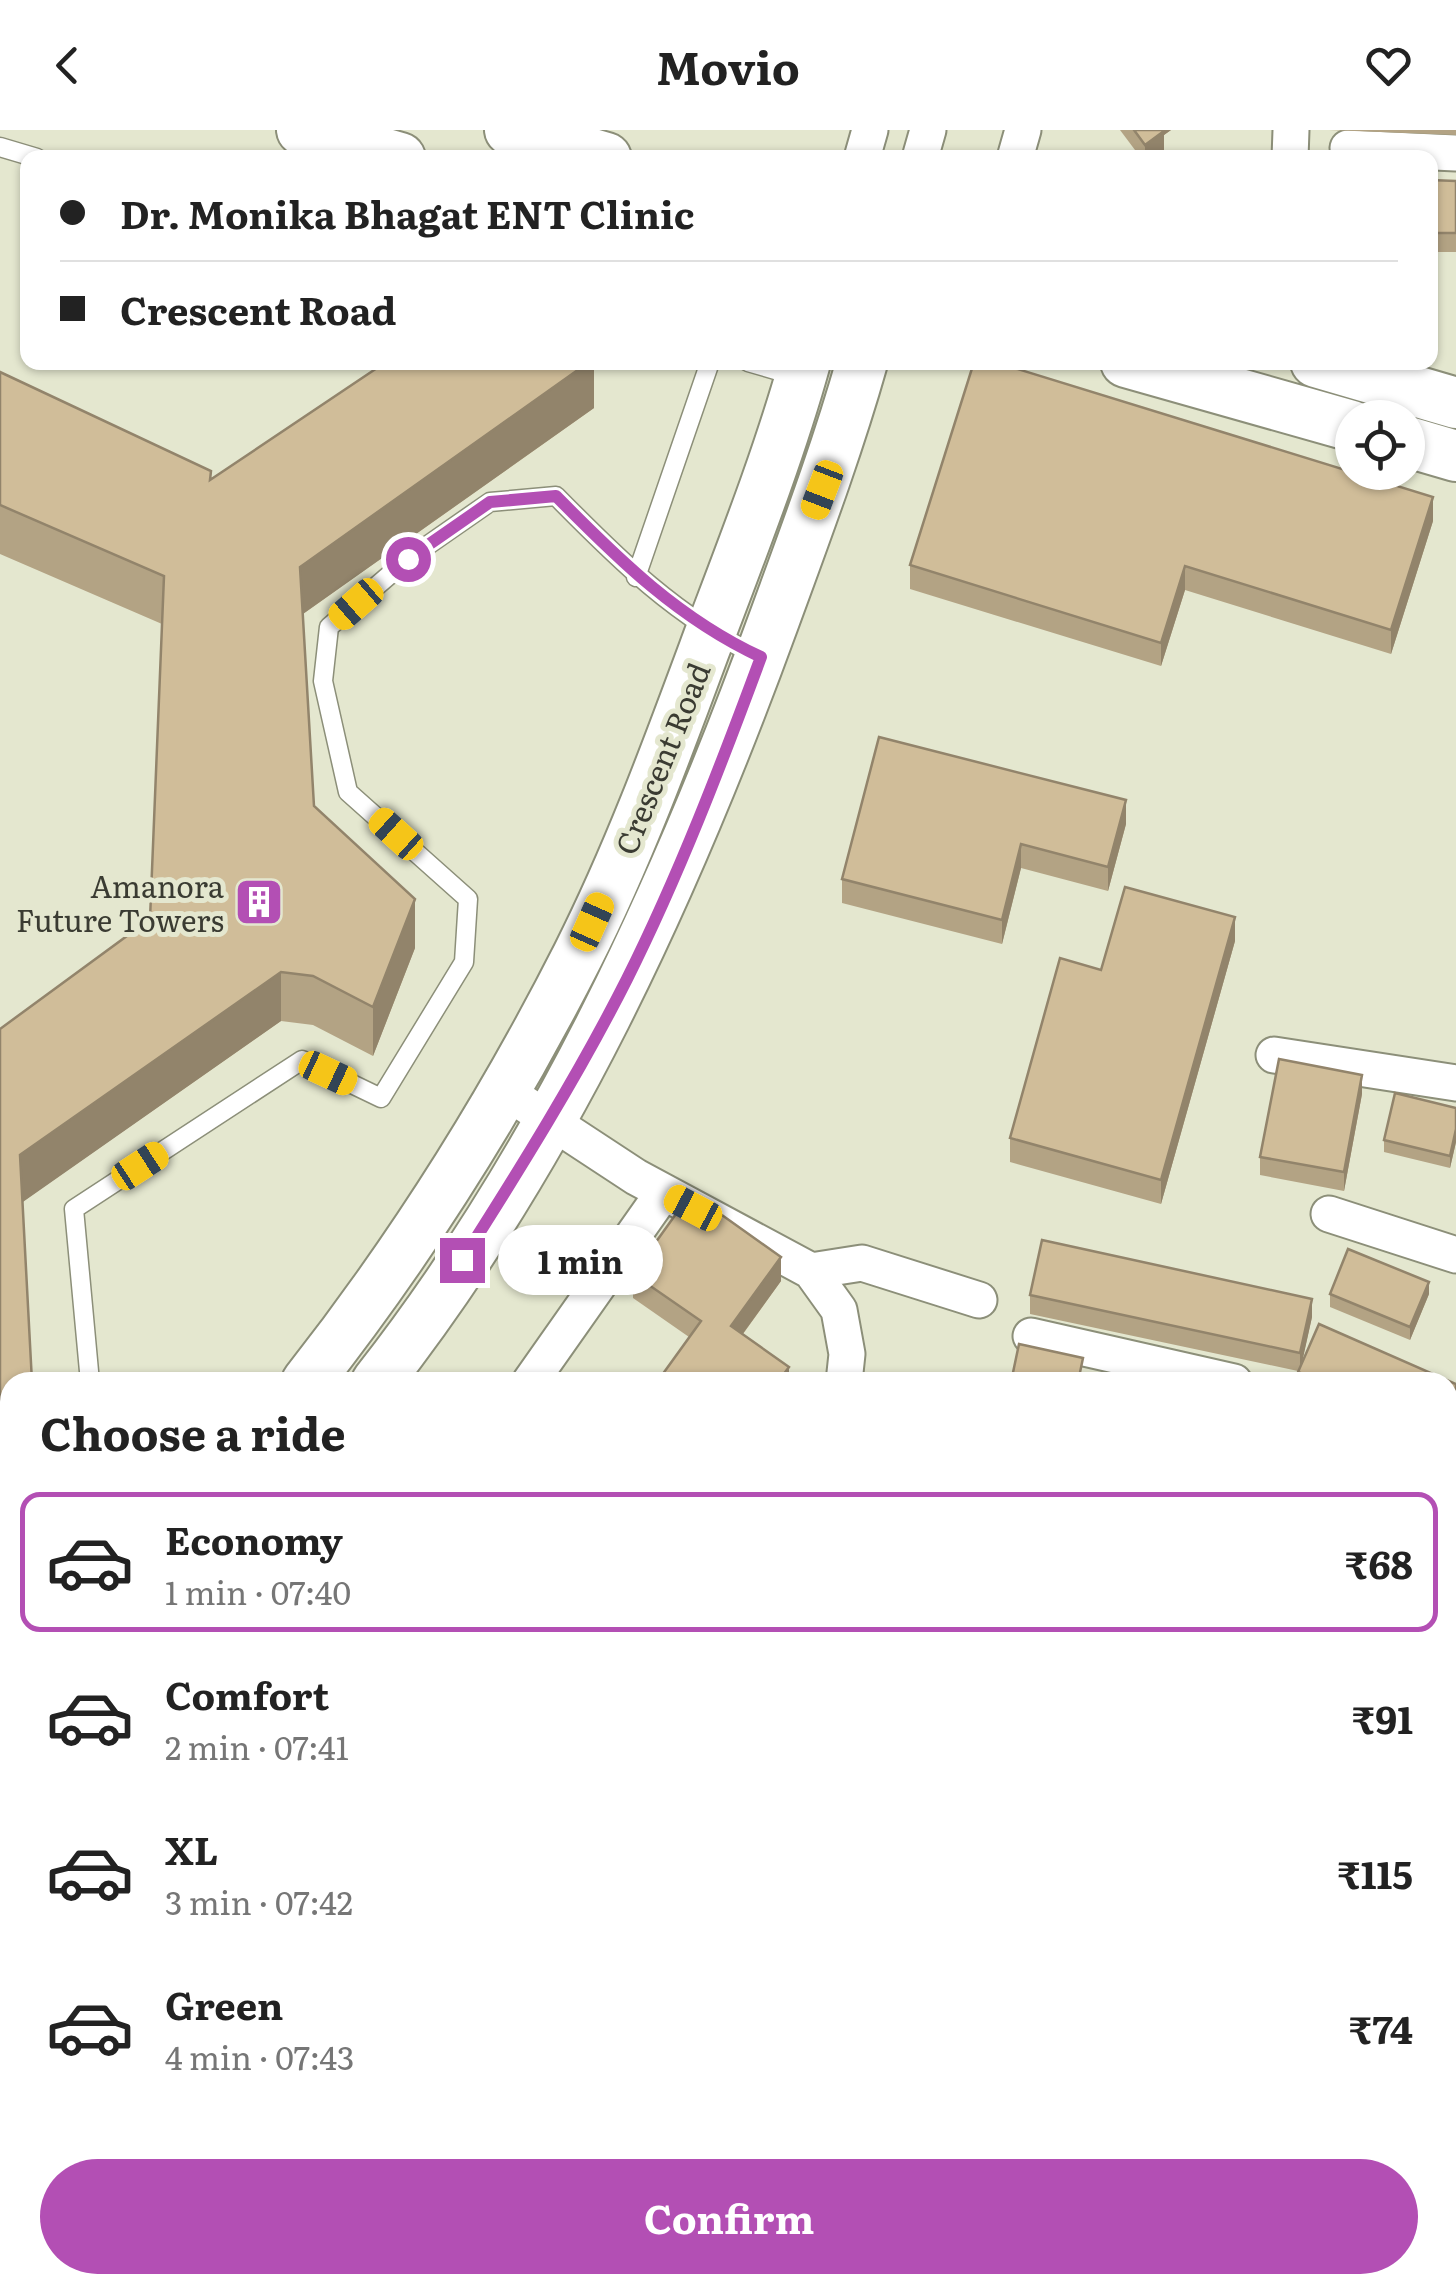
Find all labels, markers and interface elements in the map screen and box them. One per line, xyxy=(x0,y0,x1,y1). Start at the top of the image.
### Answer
text: Movio xyxy=(656,32,800,99)
icon: back xyxy=(40,38,95,93)
icon: heart xyxy=(1361,38,1416,93)
text: Dr. Monika Bhagat ENT Clinic xyxy=(120,184,694,241)
text: Crescent Road xyxy=(120,280,396,337)
map controls xyxy=(1335,400,1425,490)
button: locate xyxy=(1335,400,1425,490)
car xyxy=(797,457,847,523)
route start xyxy=(386,537,431,582)
car xyxy=(324,573,388,635)
street label: Crescent Road xyxy=(602,655,720,861)
car xyxy=(364,803,428,865)
place label: Amanora Future Towers xyxy=(16,863,225,941)
building icon: Amanora Future Towers xyxy=(233,876,285,928)
car xyxy=(566,888,618,956)
car xyxy=(294,1047,362,1099)
car xyxy=(107,1137,173,1195)
car xyxy=(659,1181,727,1235)
callout: 1 min xyxy=(497,1225,662,1295)
text: 1 min xyxy=(538,1236,623,1284)
route end xyxy=(440,1238,485,1283)
text: Choose a ride xyxy=(40,1398,346,1465)
text: Economy xyxy=(165,1510,343,1567)
icon: car xyxy=(45,1517,135,1607)
text: ₹68 xyxy=(1345,1534,1413,1591)
text: 1 min · 07:40 xyxy=(165,1567,351,1615)
text: Comfort xyxy=(165,1665,329,1722)
icon: car xyxy=(45,1672,135,1762)
text: ₹91 xyxy=(1352,1689,1413,1746)
text: 2 min · 07:41 xyxy=(165,1722,349,1770)
text: XL xyxy=(165,1820,218,1877)
icon: car xyxy=(45,1827,135,1917)
text: ₹115 xyxy=(1337,1844,1413,1901)
text: 3 min · 07:42 xyxy=(165,1877,353,1925)
text: Green xyxy=(165,1975,283,2032)
icon: car xyxy=(45,1982,135,2072)
text: ₹74 xyxy=(1349,1999,1413,2056)
text: 4 min · 07:43 xyxy=(165,2032,354,2080)
button: Confirm xyxy=(40,2159,1418,2274)

